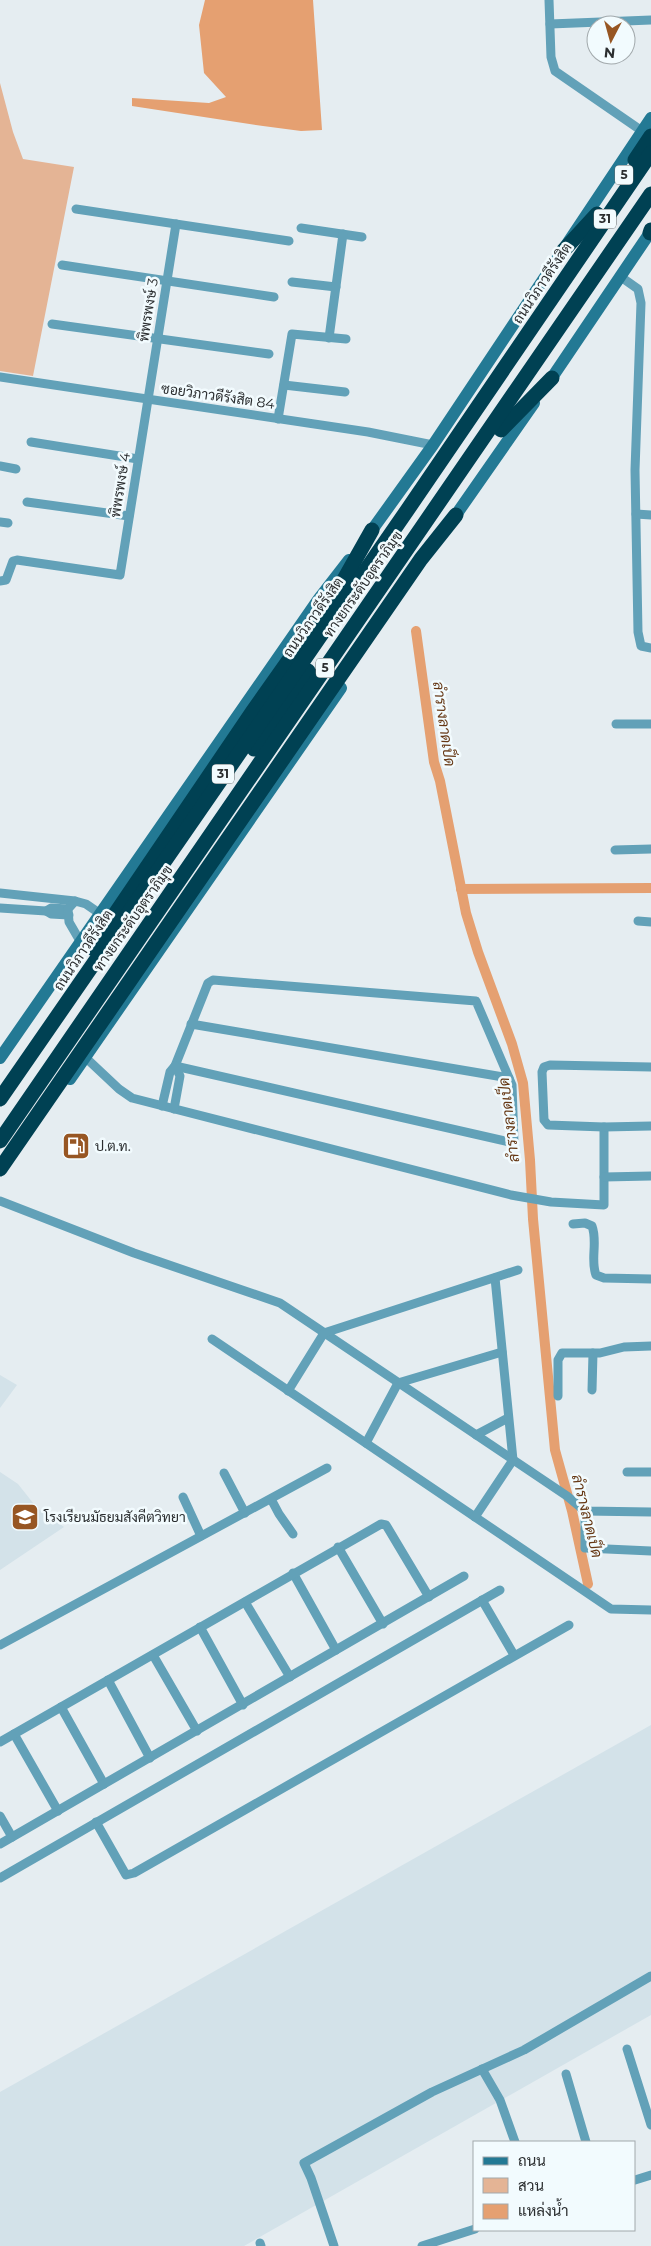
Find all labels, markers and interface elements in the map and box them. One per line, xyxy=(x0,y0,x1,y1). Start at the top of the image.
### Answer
north arrow xyxy=(586,15,636,65)
text: N xyxy=(603,43,616,62)
road number: 5 xyxy=(615,166,633,184)
road number: 31 xyxy=(594,210,616,228)
street label: ถนนวิภาวดีรังสิต xyxy=(508,239,576,327)
street label: พิพรพงษ์ 3 xyxy=(134,277,162,343)
street label: ซอยวิภาวดีรังสิต 84 xyxy=(160,379,277,413)
street label: พิพรพงษ์ 4 xyxy=(106,450,134,519)
street label: ทางยกระดับอุตราภิมุข xyxy=(320,527,407,641)
street label: ถนนวิภาวดีรังสิต xyxy=(279,573,347,661)
road number: 5 xyxy=(316,658,334,678)
water label: ลำรางลาดเป็ด xyxy=(429,680,461,768)
road number: 31 xyxy=(212,764,234,784)
street label: ทางยกระดับอุตราภิมุข xyxy=(90,861,177,975)
street label: ถนนวิภาวดีรังสิต xyxy=(49,906,117,994)
water label: ลำรางลาดเป็ด xyxy=(493,1076,523,1164)
fuel station icon: ป.ต.ท. xyxy=(61,1131,91,1161)
place label: ป.ต.ท. xyxy=(95,1137,131,1155)
water label: ลำรางลาดเป็ด xyxy=(568,1472,608,1560)
school or university icon: โรงเรียนมัธยมสังคีตวิทยา xyxy=(10,1502,40,1532)
place label: โรงเรียนมัธยมสังคีตวิทยา xyxy=(43,1508,186,1526)
legend xyxy=(473,2141,636,2231)
text: ถนน xyxy=(518,2151,546,2170)
text: สวน xyxy=(518,2176,544,2195)
text: แหล่งน้ำ xyxy=(518,2198,569,2220)

